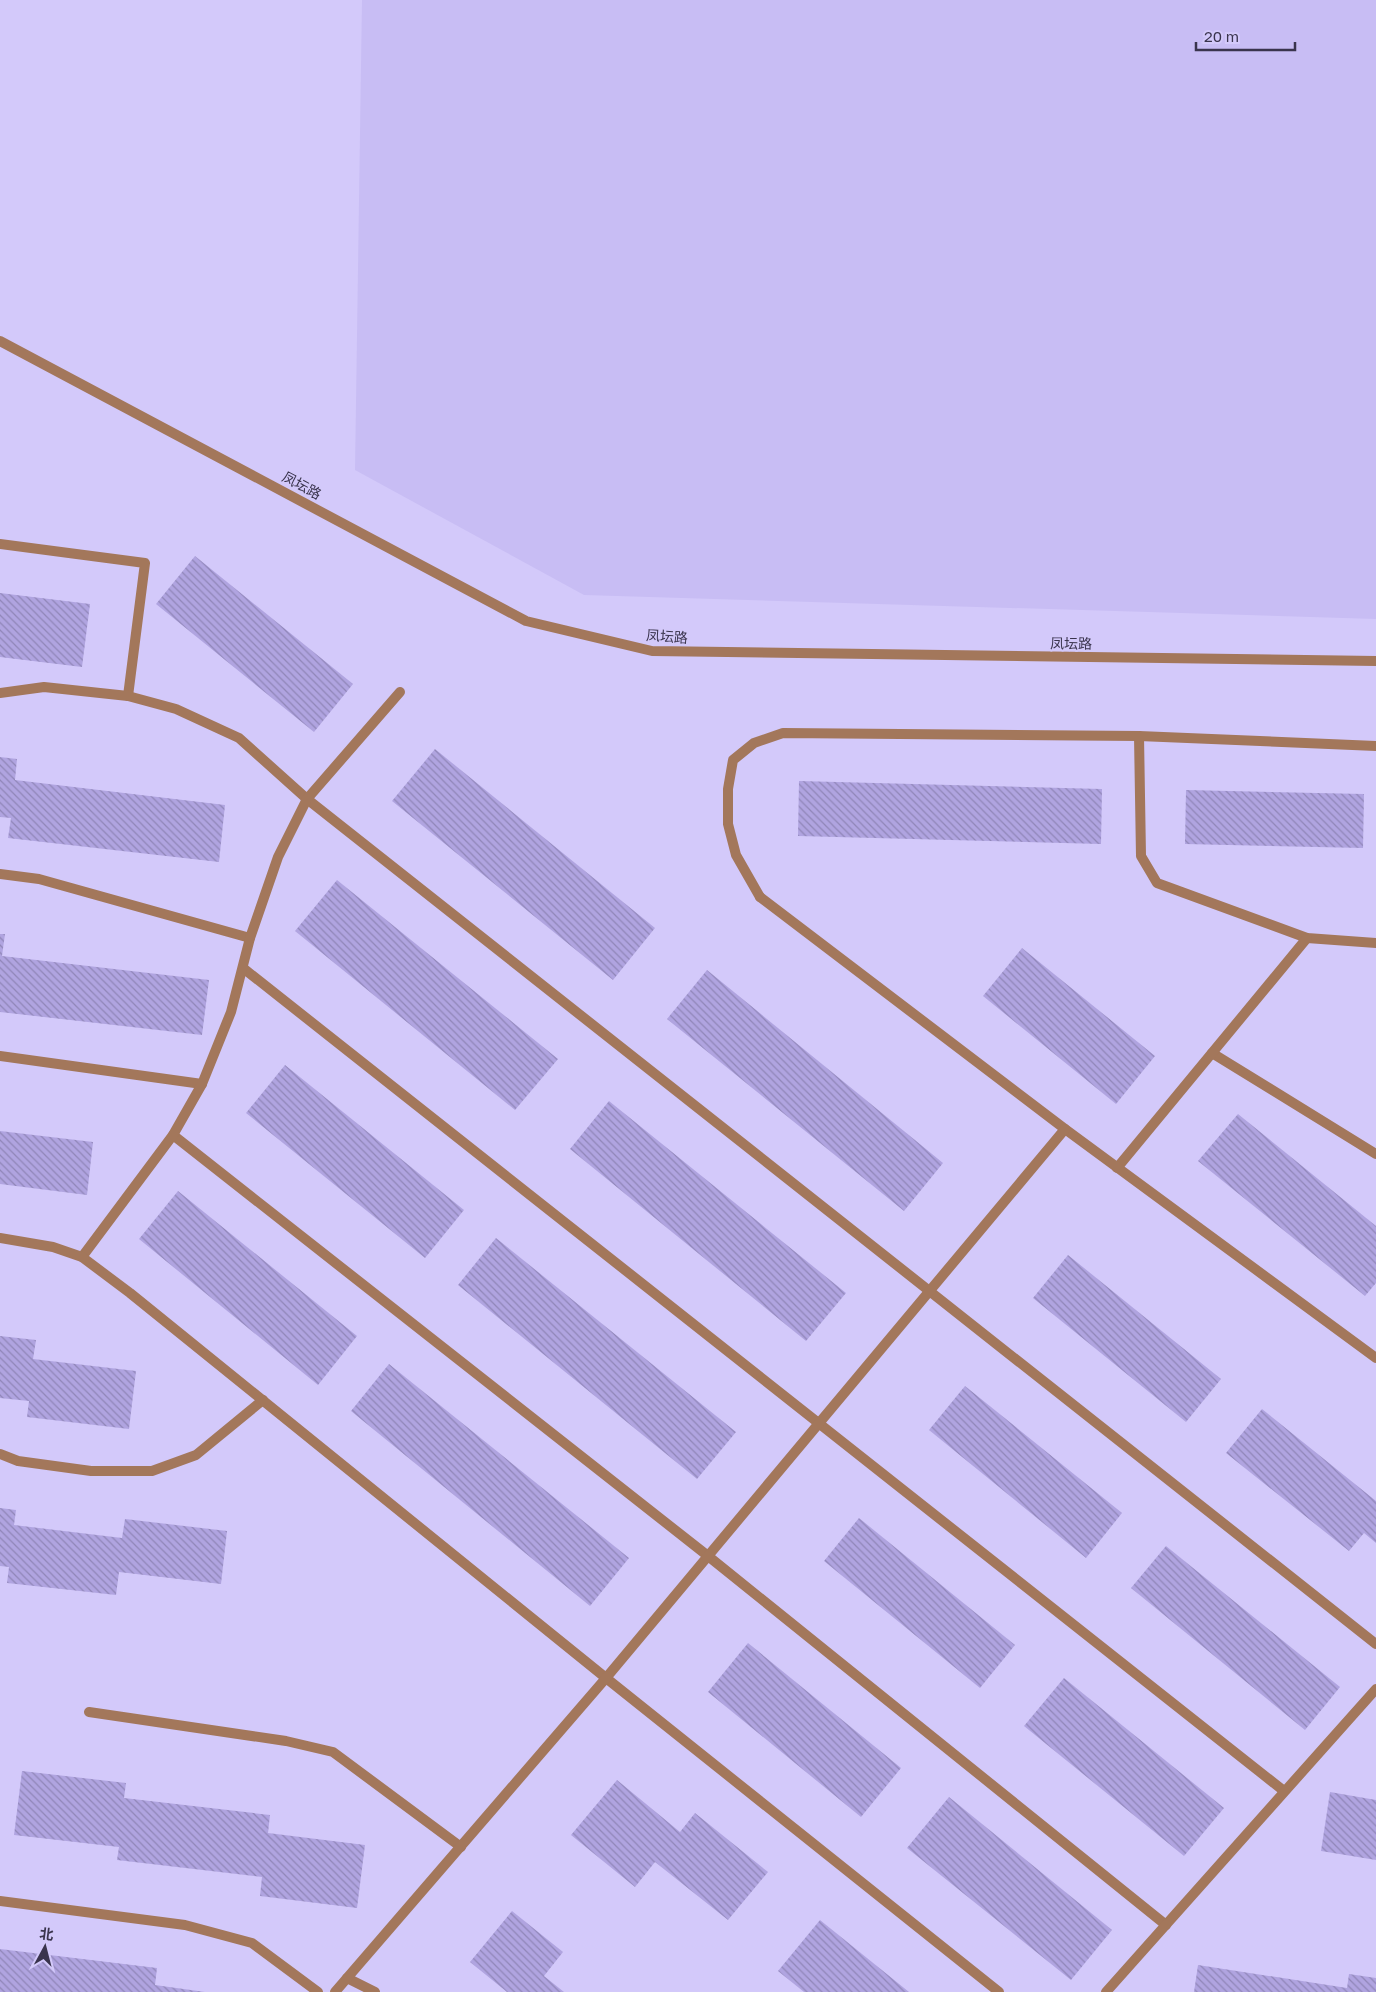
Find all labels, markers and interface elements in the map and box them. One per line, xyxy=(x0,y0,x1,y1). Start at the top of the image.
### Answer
scale bar xyxy=(1196,20,1295,52)
text: 20 m xyxy=(1204,27,1239,45)
street label: 凤坛路 xyxy=(279,468,325,502)
street label: 凤坛路 xyxy=(645,626,689,646)
street label: 凤坛路 xyxy=(1050,634,1092,652)
north arrow xyxy=(20,1922,70,1972)
text: 北 xyxy=(39,1924,55,1943)

